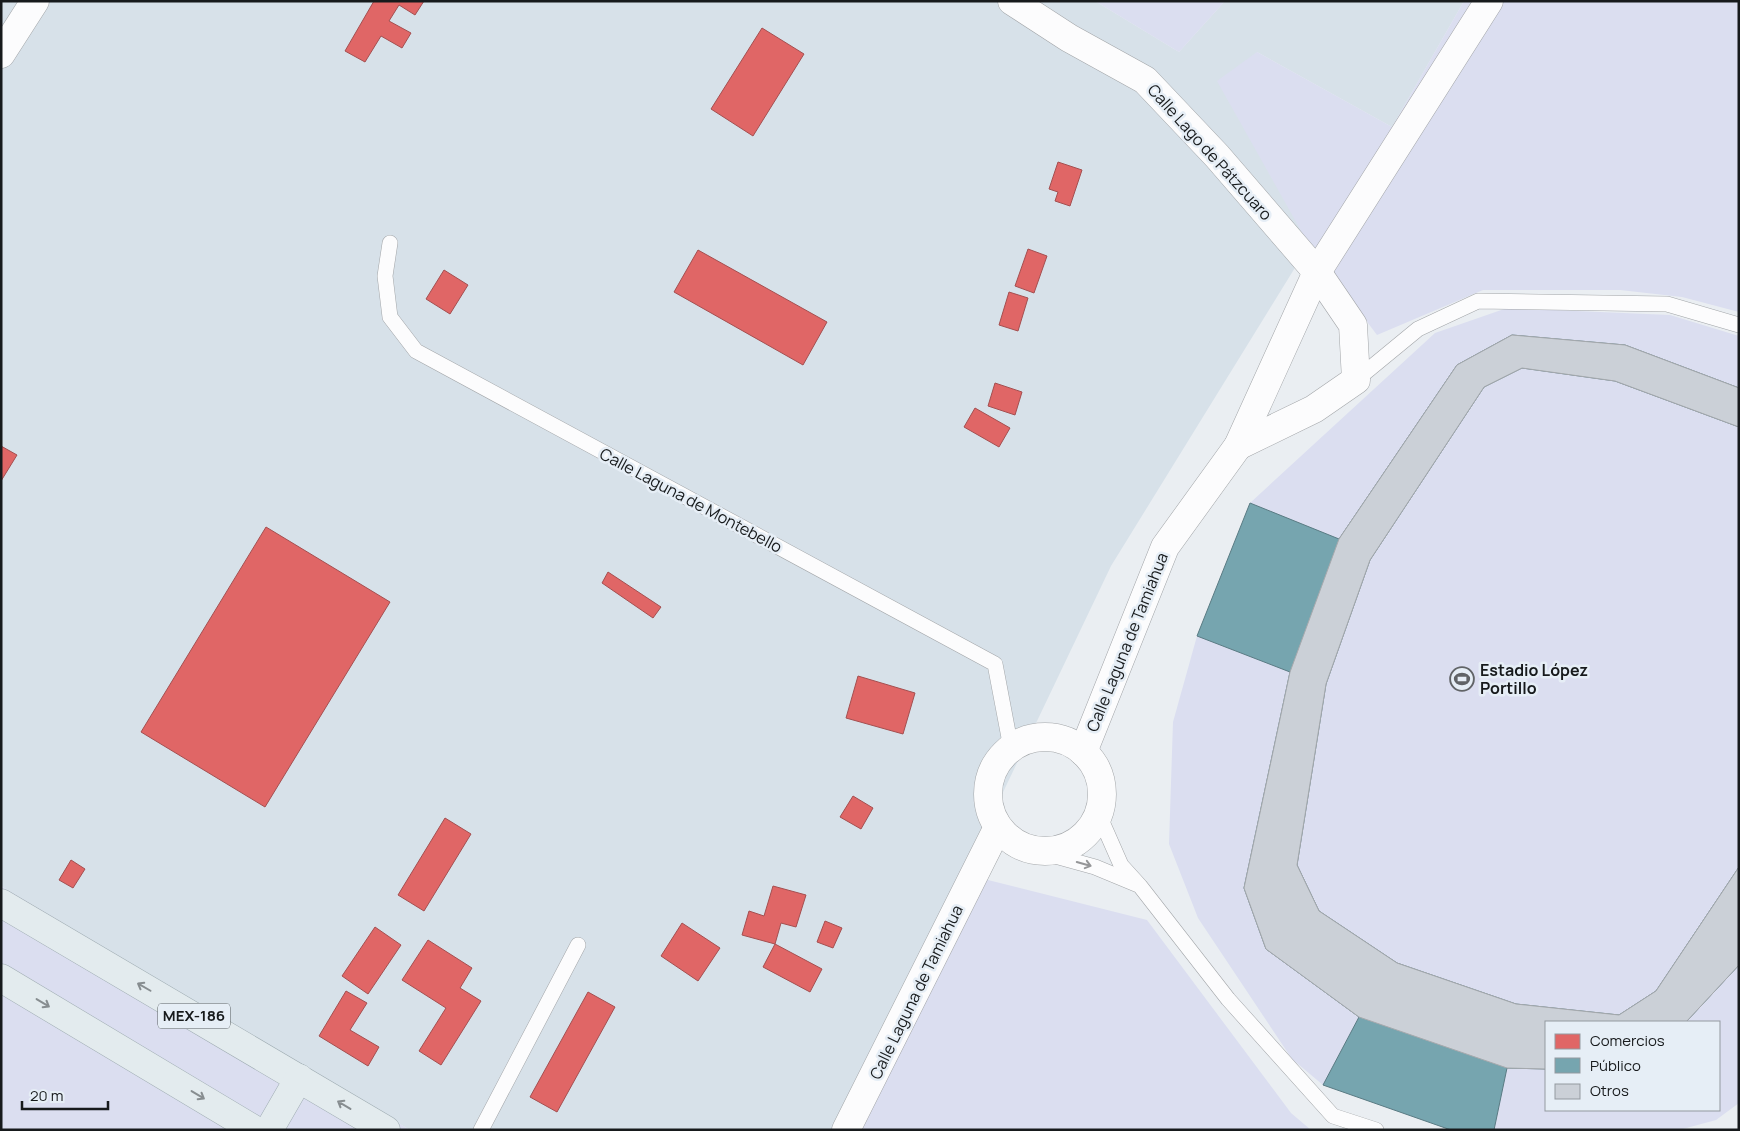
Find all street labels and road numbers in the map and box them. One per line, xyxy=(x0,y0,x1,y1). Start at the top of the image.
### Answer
street label: Calle Lago de Pátzcuaro xyxy=(1143,79,1277,225)
street label: Calle Laguna de Montebello xyxy=(596,442,786,558)
street label: Calle Laguna de Tamiahua xyxy=(1081,549,1173,735)
street label: Calle Laguna de Tamiahua xyxy=(864,901,968,1083)
road number: MEX-186 xyxy=(158,1004,230,1028)

